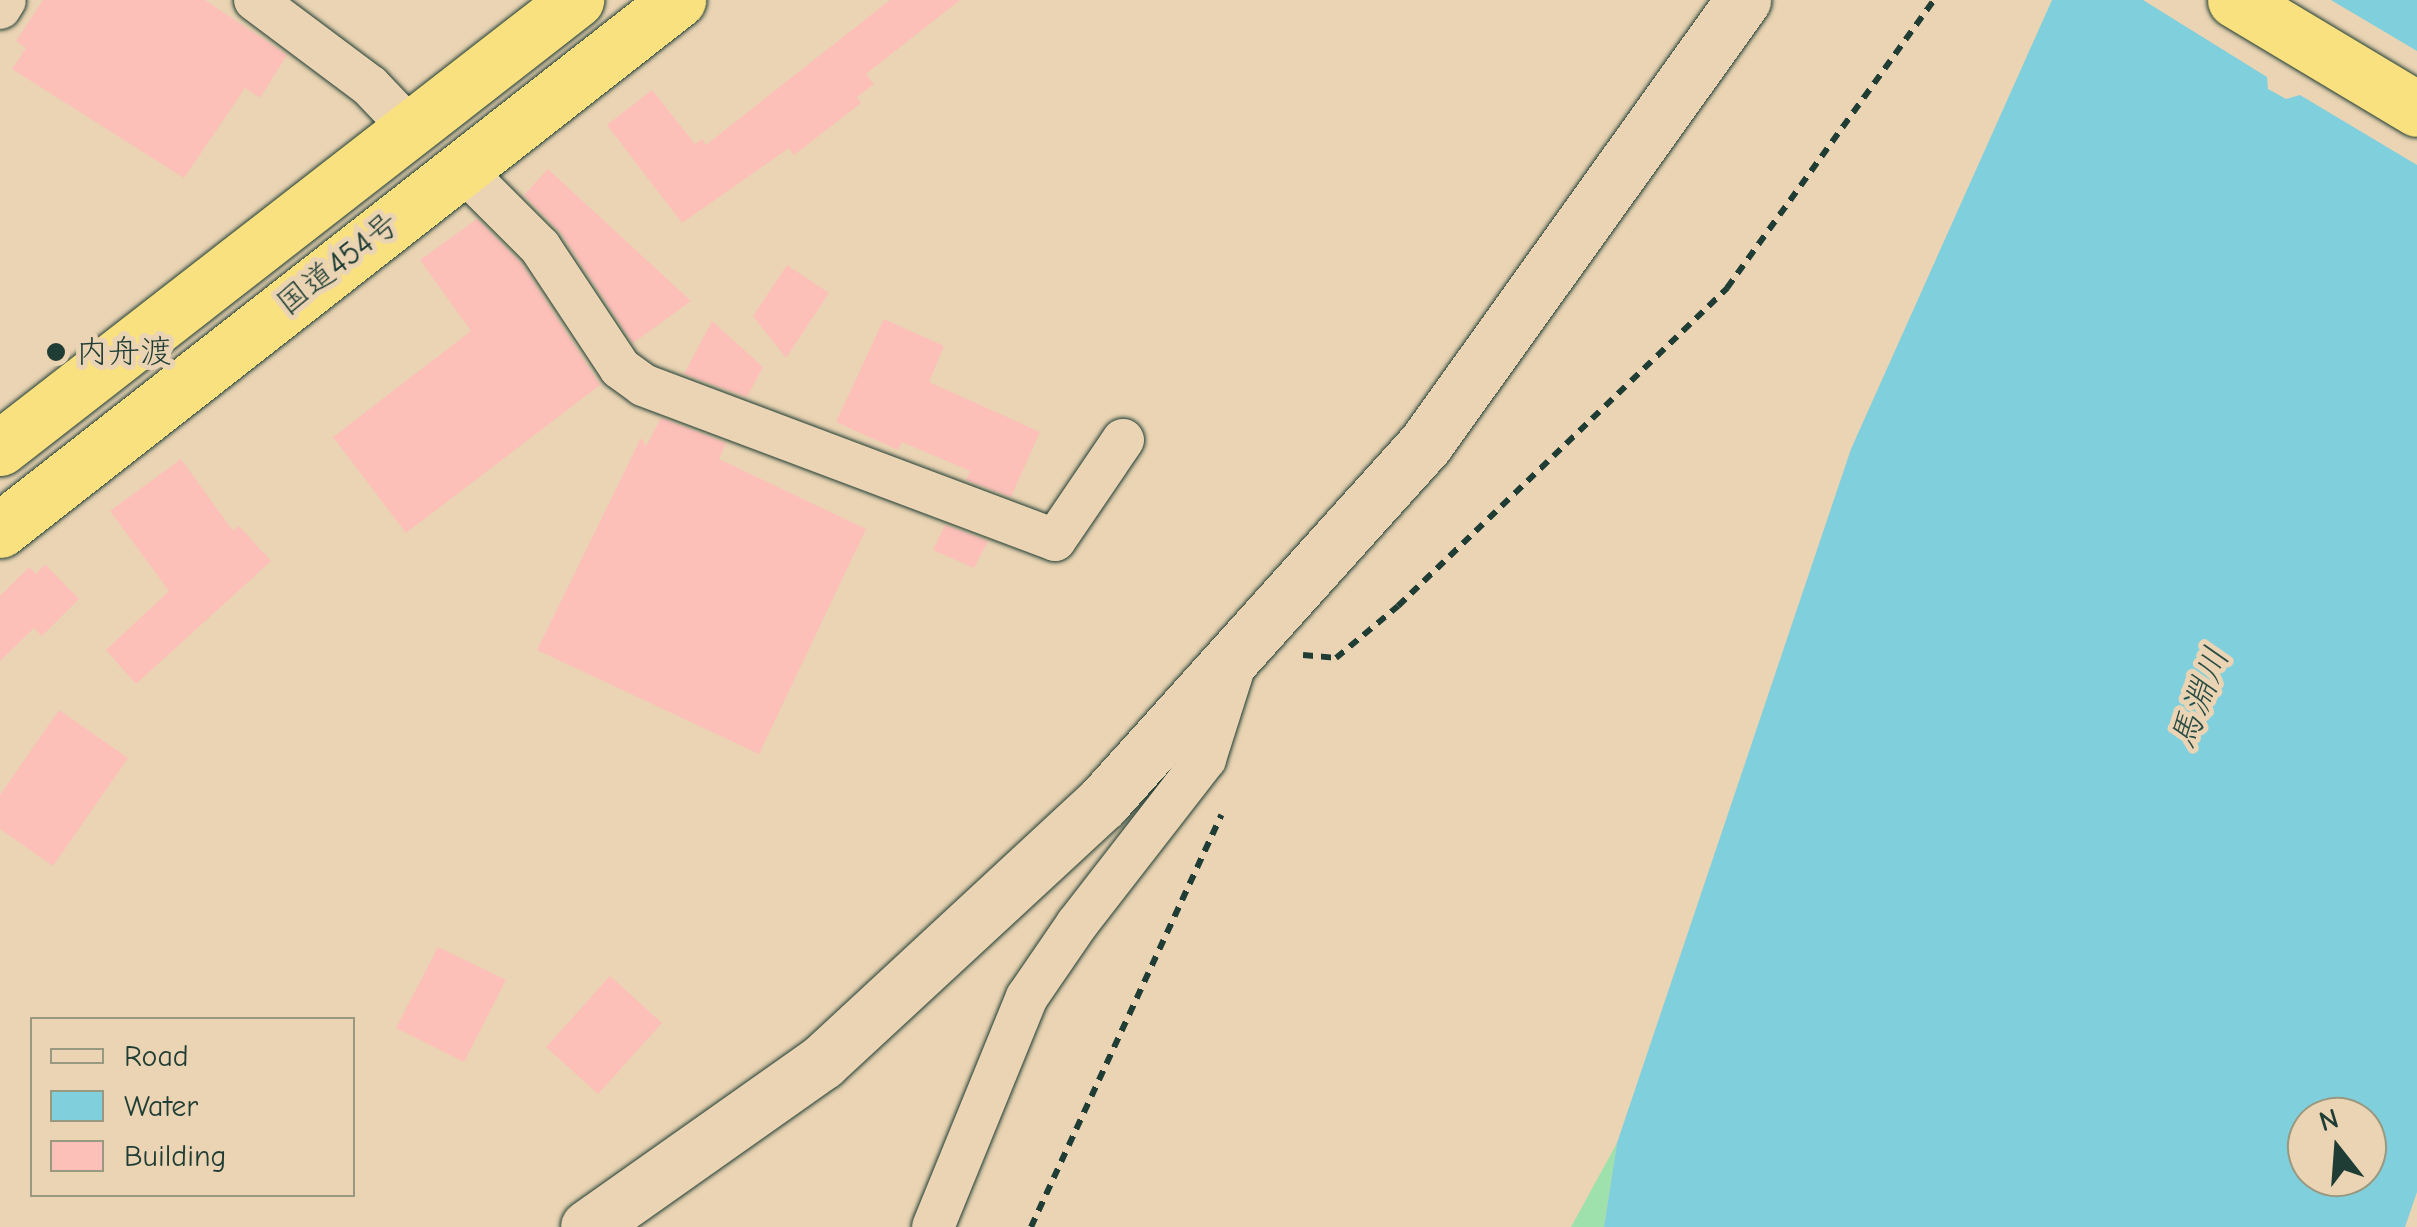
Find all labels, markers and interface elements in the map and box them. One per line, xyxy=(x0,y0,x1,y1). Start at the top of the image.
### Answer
street label: 国道454号 xyxy=(269,204,407,324)
place label: 内舟渡 xyxy=(76,333,172,371)
marker: 内舟渡 xyxy=(45,341,67,363)
water label: 馬淵川 xyxy=(2162,641,2238,755)
legend xyxy=(30,1017,355,1197)
text: Road xyxy=(124,1039,189,1074)
text: Water xyxy=(124,1089,198,1124)
north arrow xyxy=(2287,1097,2387,1197)
text: N xyxy=(2315,1102,2342,1138)
text: Building xyxy=(124,1139,227,1174)

